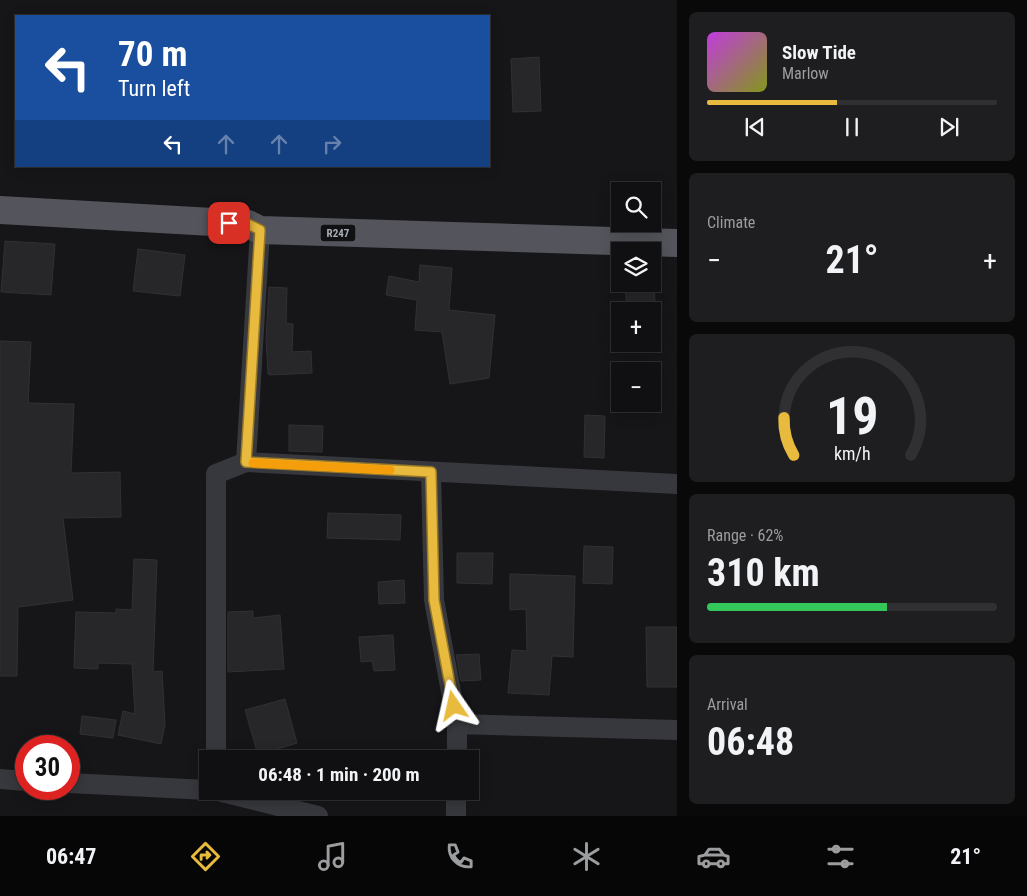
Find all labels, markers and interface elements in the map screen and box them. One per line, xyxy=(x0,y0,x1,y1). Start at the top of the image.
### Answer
text: 70 m xyxy=(118,34,187,75)
icon: left xyxy=(35,35,100,100)
text: Slow Tide xyxy=(782,41,856,64)
text: Marlow xyxy=(782,64,829,83)
text: Turn left xyxy=(118,76,190,101)
icon: previous xyxy=(741,113,769,141)
icon: pause xyxy=(838,113,866,141)
icon: next xyxy=(935,113,963,141)
icon: left xyxy=(159,130,187,158)
icon: ahead xyxy=(212,130,240,158)
icon: ahead xyxy=(265,130,293,158)
icon: right xyxy=(318,130,346,158)
map controls xyxy=(611,182,661,412)
button: search xyxy=(611,182,661,232)
pin xyxy=(208,202,250,244)
icon: arrive xyxy=(215,209,243,237)
text: Climate xyxy=(707,213,755,232)
road number: R247 xyxy=(320,224,356,242)
text: 21° xyxy=(825,238,879,282)
button: layers xyxy=(611,242,661,292)
text: − xyxy=(707,244,721,277)
text: + xyxy=(983,244,997,277)
button: + xyxy=(611,302,661,352)
button: − xyxy=(611,362,661,412)
text: 19 xyxy=(826,386,878,447)
text: km/h xyxy=(834,443,870,464)
text: Range · 62% xyxy=(707,526,783,545)
text: 310 km xyxy=(707,551,820,595)
position arrow xyxy=(427,679,479,731)
text: Arrival xyxy=(707,695,748,714)
text: 06:48 xyxy=(707,720,794,764)
speed limit sign: 30 xyxy=(15,735,80,800)
text: 06:48 · 1 min · 200 m xyxy=(258,763,420,786)
icon: directions xyxy=(188,839,223,874)
icon: music xyxy=(315,839,350,874)
icon: phone xyxy=(442,839,477,874)
icon: climate xyxy=(569,839,604,874)
icon: car xyxy=(696,839,731,874)
icon: filters xyxy=(823,839,858,874)
text: 06:47 xyxy=(46,844,96,869)
text: 21° xyxy=(950,844,981,869)

